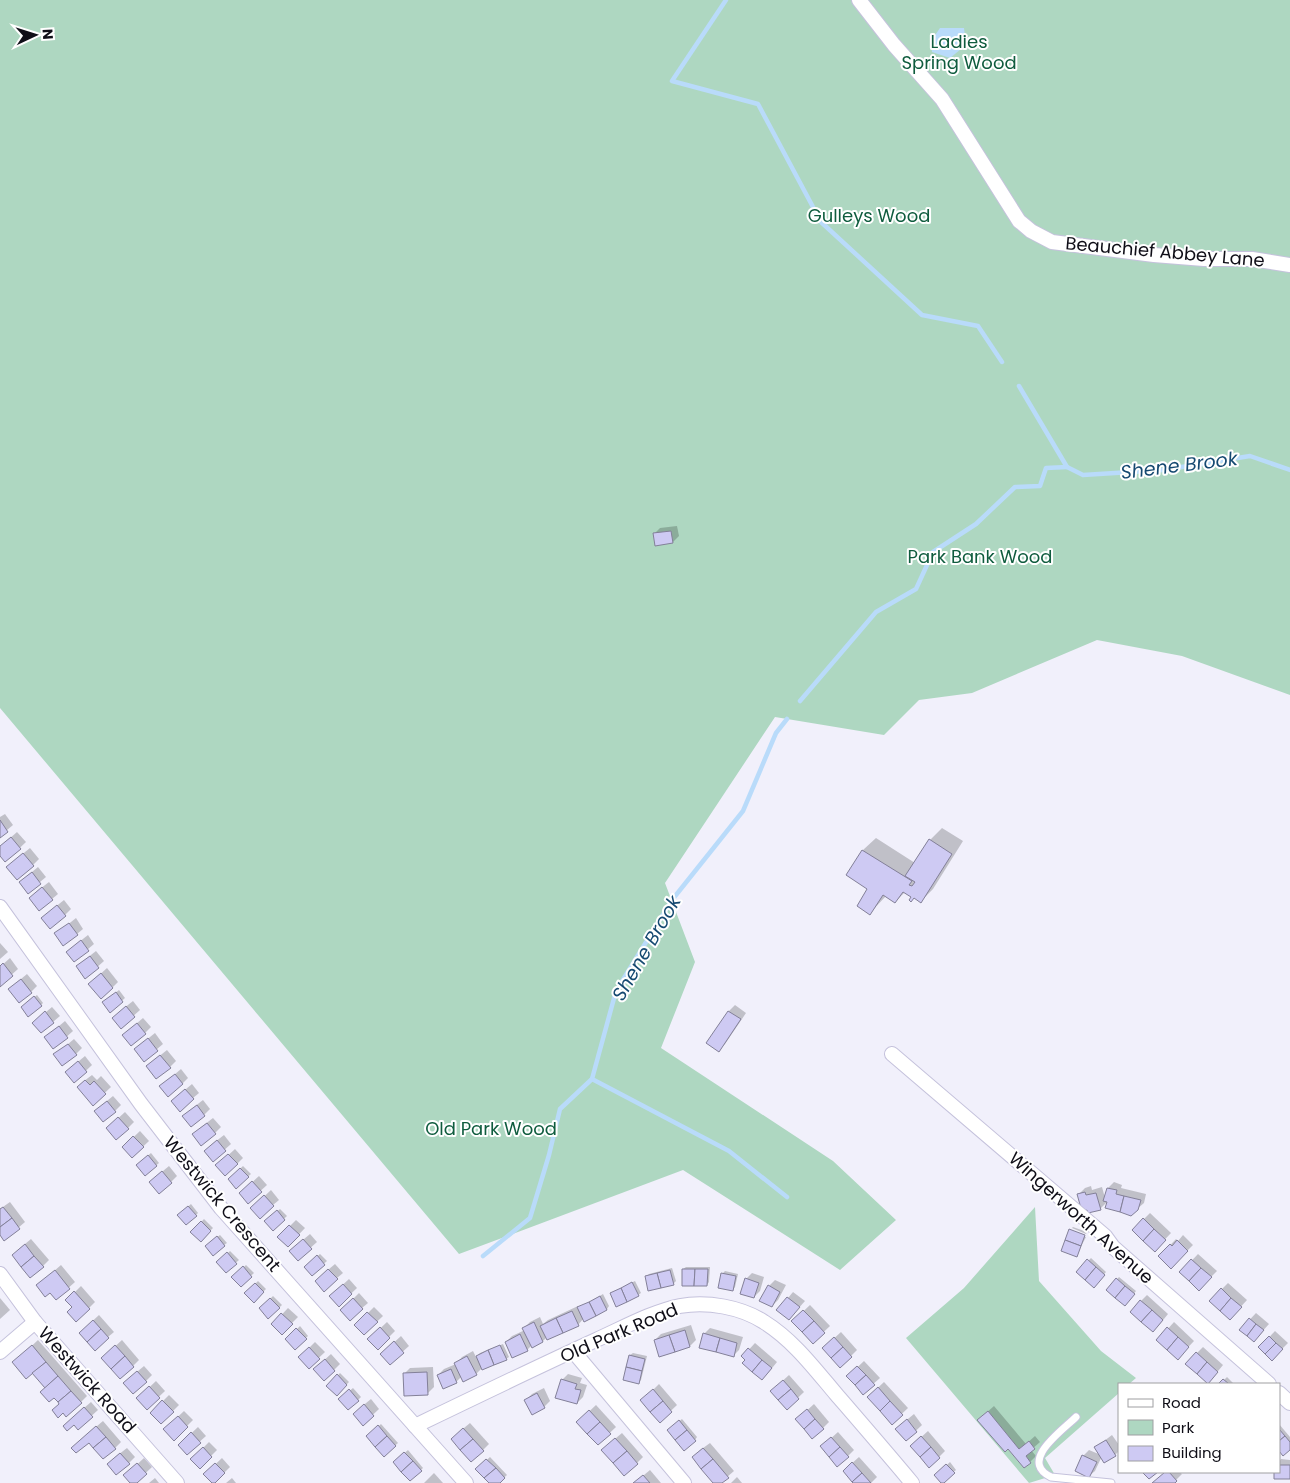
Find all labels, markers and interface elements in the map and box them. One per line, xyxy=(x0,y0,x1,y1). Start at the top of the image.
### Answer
north arrow xyxy=(10,10,60,60)
text: N xyxy=(38,28,58,40)
park label: Ladies Spring Wood xyxy=(901,29,1017,75)
park label: Gulleys Wood xyxy=(808,203,930,228)
street label: Beauchief Abbey Lane xyxy=(1064,230,1266,273)
water label: Shene Brook xyxy=(1119,445,1240,486)
park label: Park Bank Wood xyxy=(908,544,1052,569)
water label: Shene Brook xyxy=(605,890,688,1006)
park label: Old Park Wood xyxy=(425,1116,557,1141)
street label: Westwick Crescent xyxy=(158,1130,287,1277)
street label: Wingerworth Avenue xyxy=(1003,1146,1159,1289)
street label: Old Park Road xyxy=(556,1296,682,1369)
street label: Westwick Road xyxy=(33,1321,142,1438)
legend xyxy=(1118,1383,1280,1473)
text: Road xyxy=(1162,1392,1201,1413)
text: Park xyxy=(1162,1417,1194,1438)
text: Building xyxy=(1162,1442,1222,1463)

